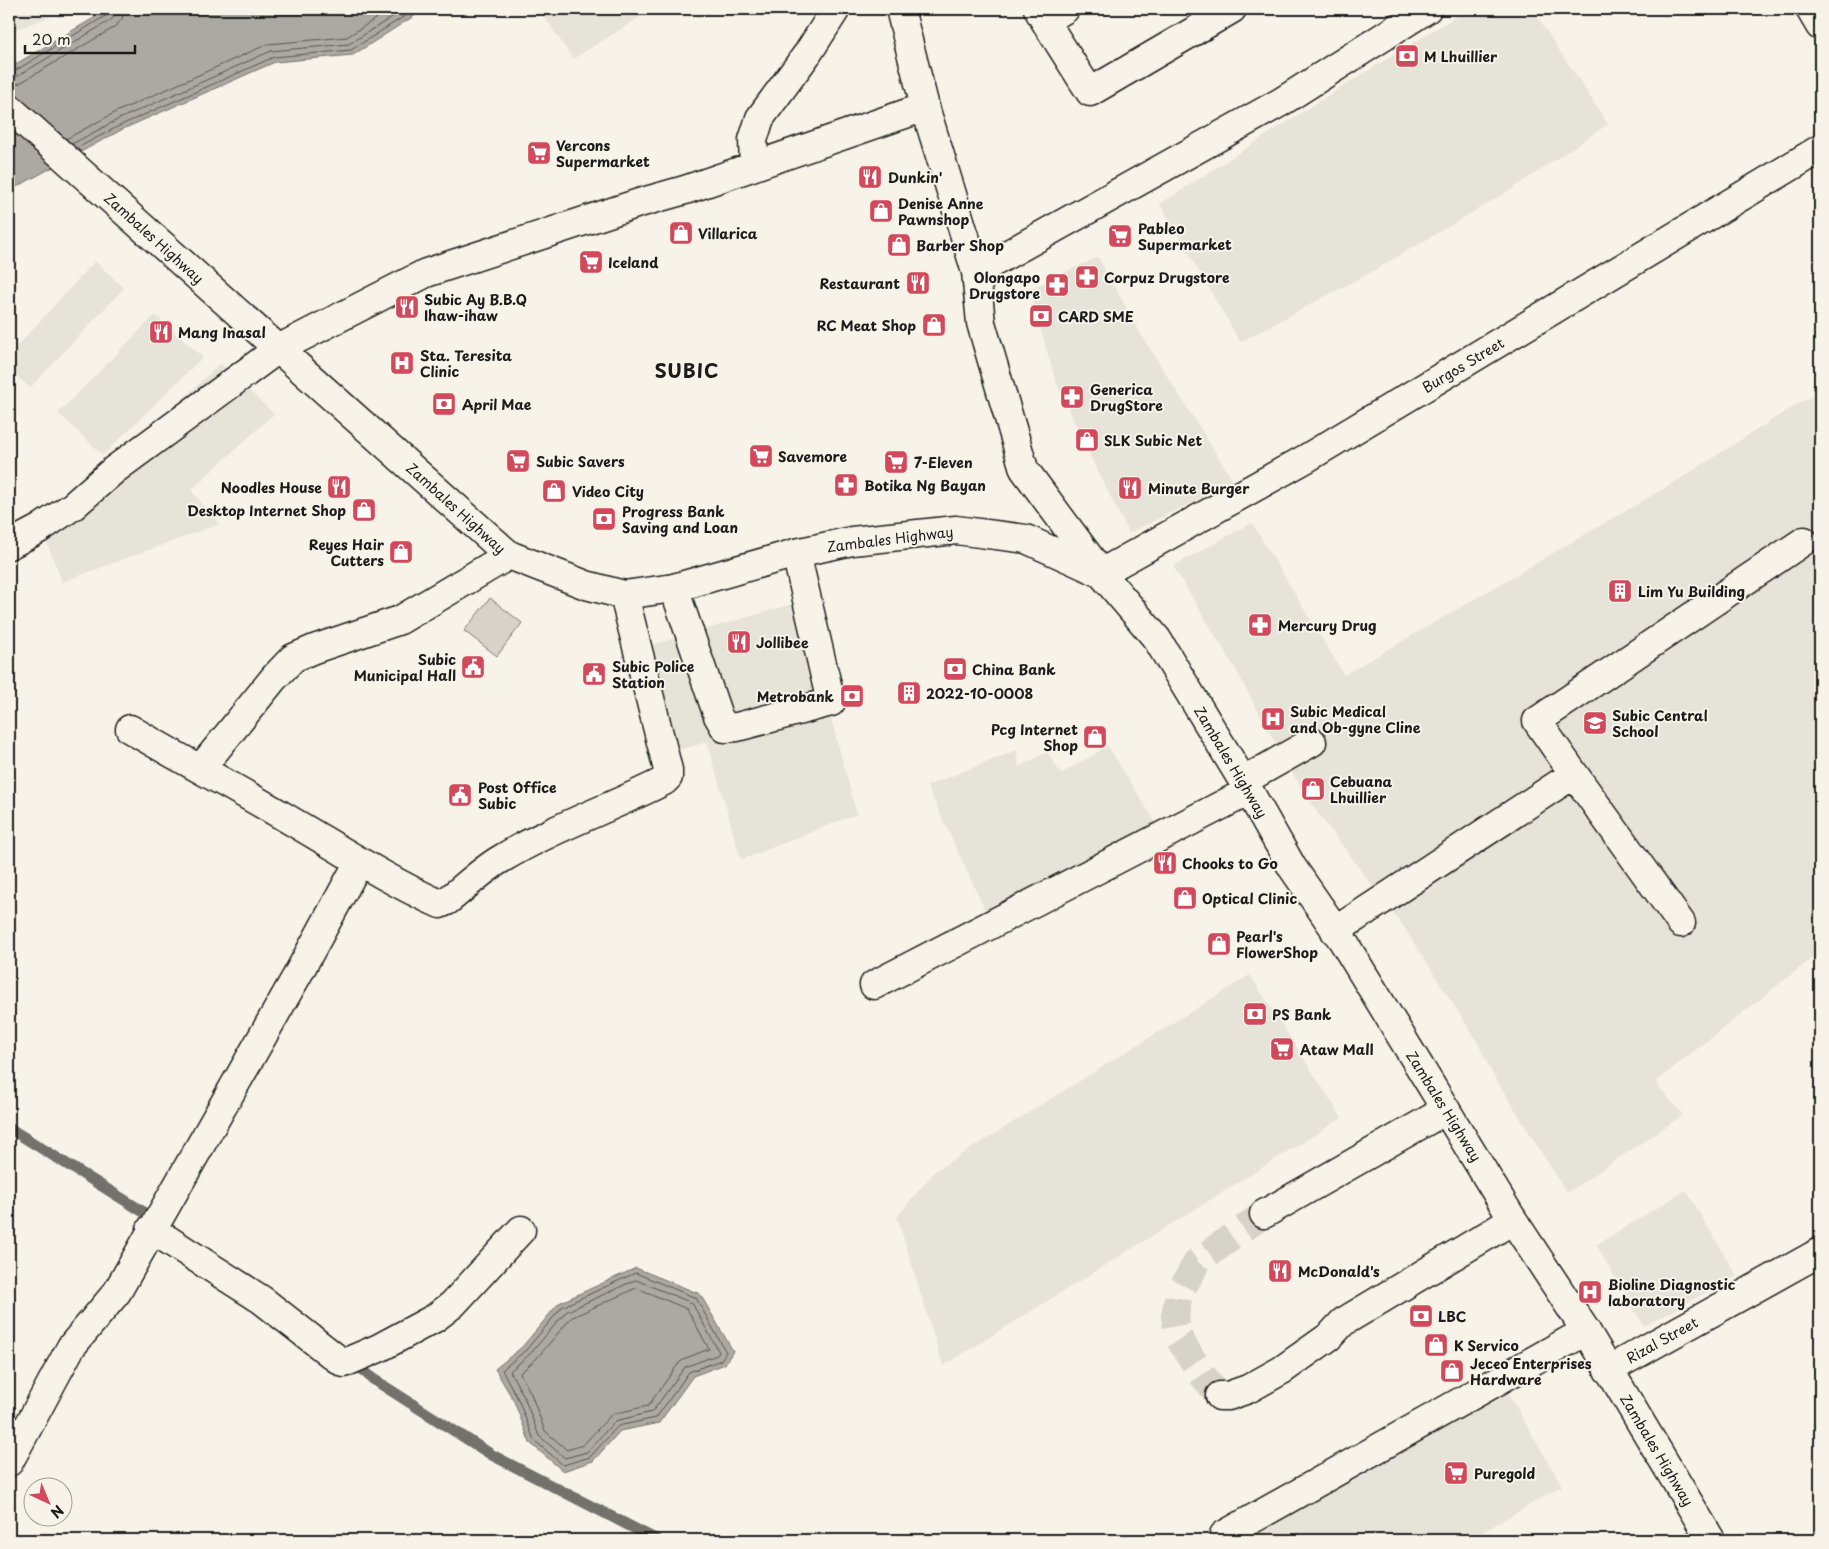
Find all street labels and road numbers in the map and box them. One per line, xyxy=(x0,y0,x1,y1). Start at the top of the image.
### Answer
street label: Zambales Highway xyxy=(100,188,208,288)
street label: Burgos Street xyxy=(1418,332,1508,398)
street label: Zambales Highway xyxy=(402,458,510,558)
street label: Zambales Highway xyxy=(826,521,954,557)
street label: Zambales Highway xyxy=(1189,702,1273,822)
street label: Zambales Highway xyxy=(1401,1046,1487,1166)
street label: Rizal Street xyxy=(1622,1311,1702,1368)
street label: Zambales Highway xyxy=(1615,1390,1699,1510)

